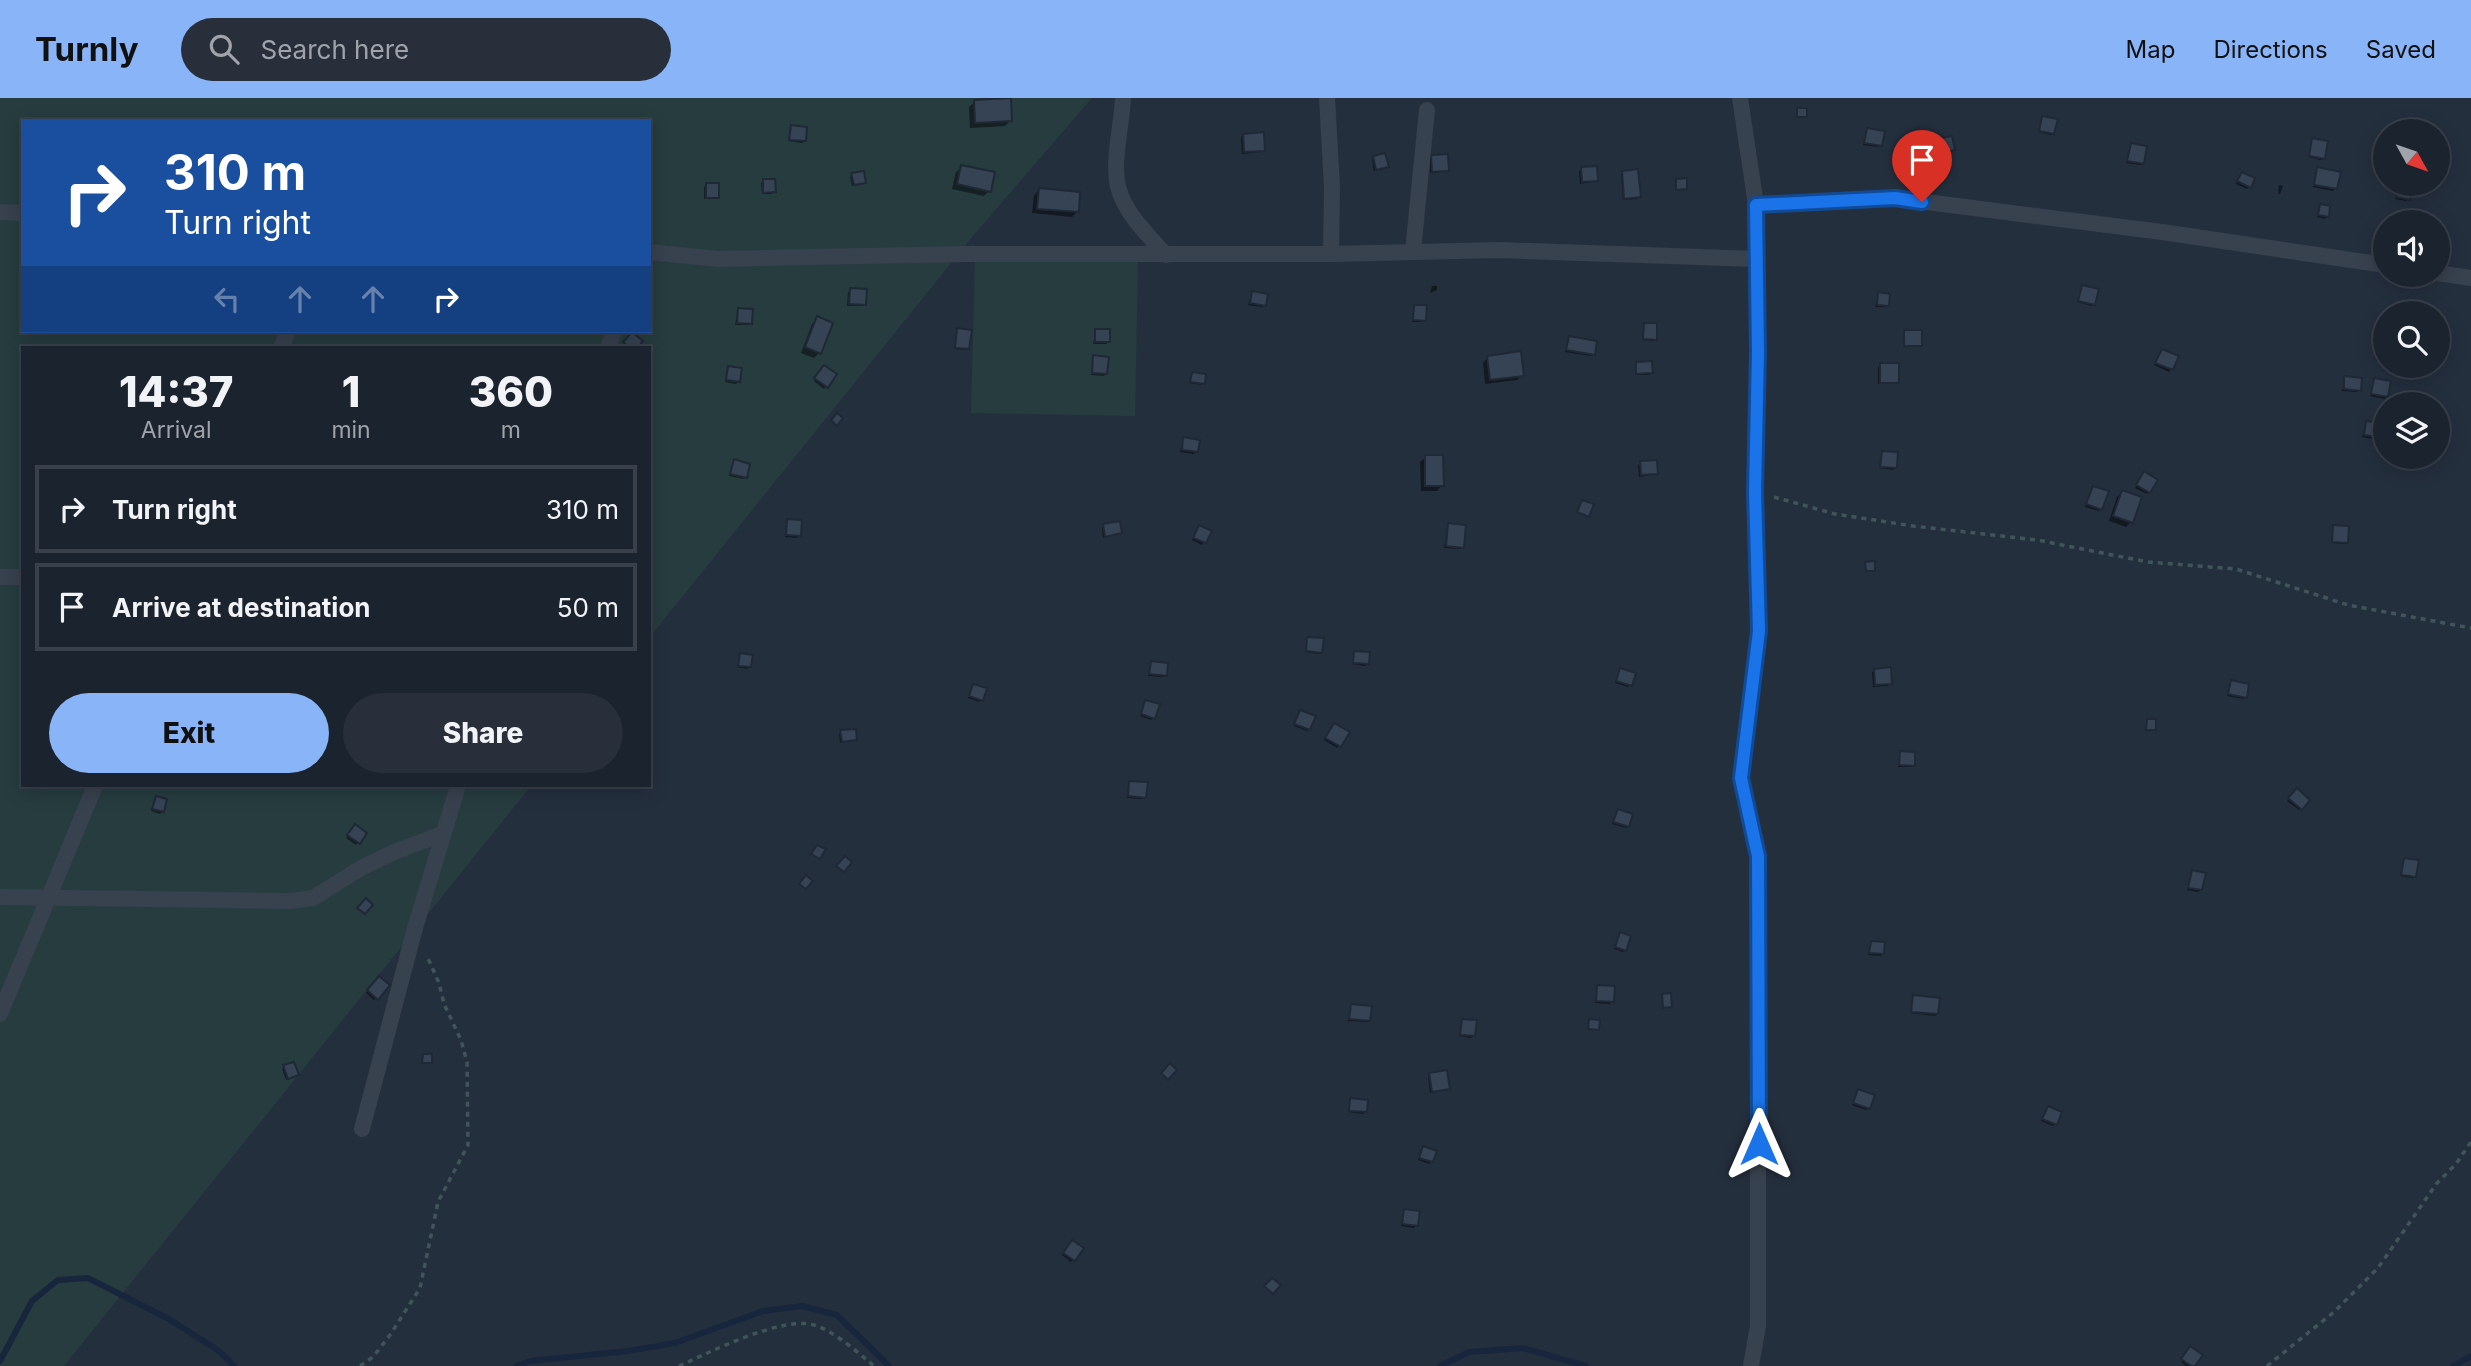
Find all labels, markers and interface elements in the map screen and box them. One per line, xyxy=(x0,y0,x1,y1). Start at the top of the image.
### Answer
search box xyxy=(181,18,671,81)
text: Turnly xyxy=(35,29,139,69)
icon: search xyxy=(205,30,243,68)
text: Search here xyxy=(261,34,409,65)
text: Map xyxy=(2126,35,2175,64)
text: Directions xyxy=(2213,35,2328,64)
text: Saved xyxy=(2366,35,2436,64)
north arrow xyxy=(2373,119,2450,196)
map controls xyxy=(2373,119,2450,469)
pin xyxy=(1892,130,1952,202)
icon: arrive xyxy=(1903,141,1941,179)
text: 310 m xyxy=(164,143,306,202)
icon: right xyxy=(49,147,140,238)
text: Turn right xyxy=(164,203,311,242)
button: sound xyxy=(2373,210,2450,287)
icon: left xyxy=(208,280,246,318)
icon: ahead xyxy=(281,280,319,318)
icon: ahead xyxy=(354,280,392,318)
icon: right xyxy=(427,280,465,318)
button: search xyxy=(2373,301,2450,378)
text: 14:37 xyxy=(119,366,233,417)
text: 1 xyxy=(342,366,360,417)
text: 360 xyxy=(469,366,553,417)
button: layers xyxy=(2373,392,2450,469)
text: Arrival xyxy=(141,416,212,444)
text: min xyxy=(331,416,371,444)
text: m xyxy=(501,416,521,444)
icon: right xyxy=(53,490,91,528)
text: Turn right xyxy=(112,494,237,525)
text: 310 m xyxy=(546,494,619,525)
icon: arrive xyxy=(53,588,91,626)
text: Arrive at destination xyxy=(112,592,371,623)
text: 50 m xyxy=(557,592,619,623)
button: Exit xyxy=(49,693,329,773)
button: Share xyxy=(343,693,623,773)
position arrow xyxy=(1722,1107,1796,1181)

